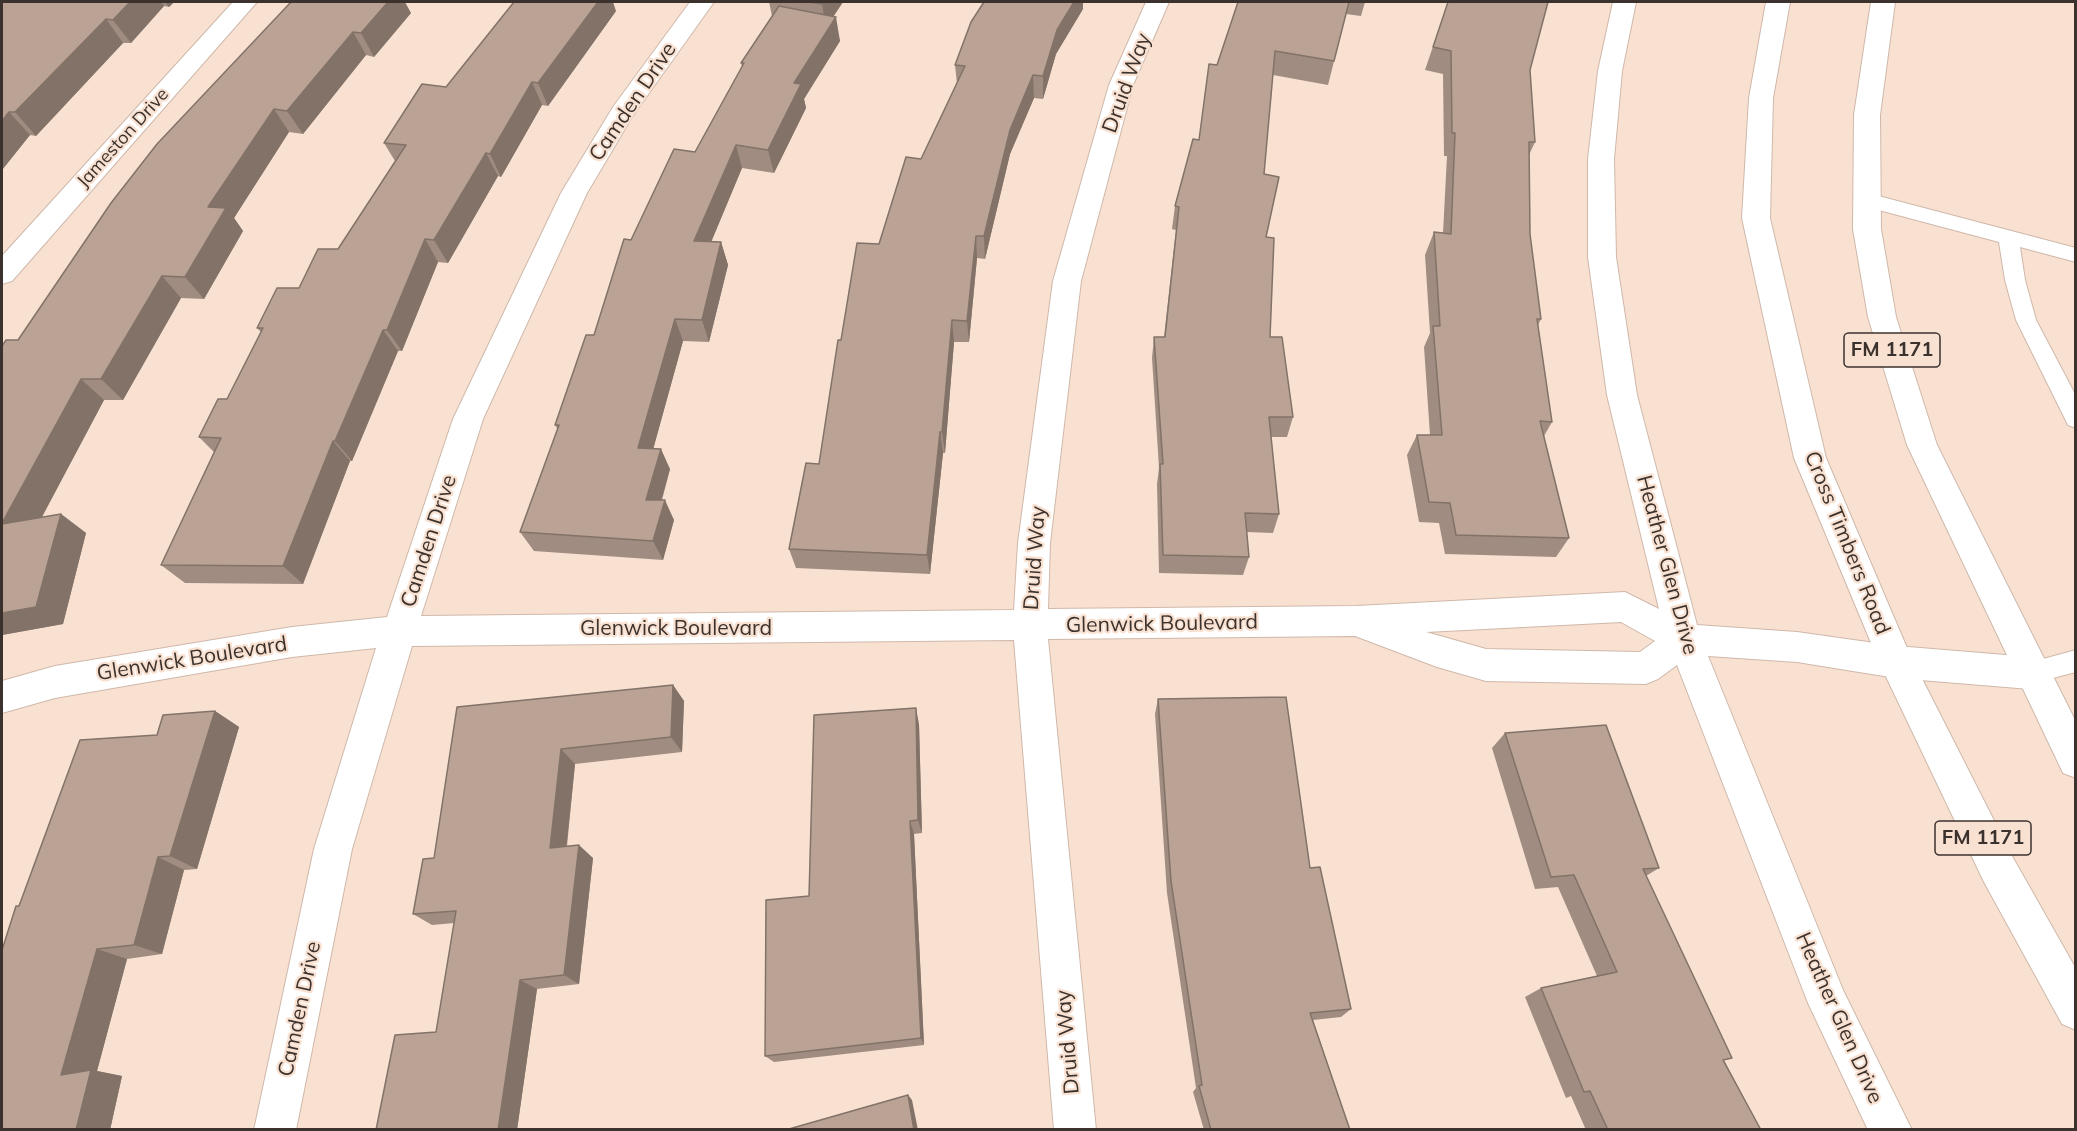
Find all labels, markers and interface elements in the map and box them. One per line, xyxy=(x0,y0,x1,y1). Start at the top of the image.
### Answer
street label: Druid Way xyxy=(1097,30,1157,136)
street label: Camden Drive xyxy=(584,38,682,166)
street label: Jameston Drive xyxy=(73,84,173,192)
road number: FM 1171 xyxy=(1844,333,1940,367)
street label: Cross Timbers Road xyxy=(1799,448,1895,638)
street label: Camden Drive xyxy=(396,472,462,610)
street label: Heather Glen Drive xyxy=(1631,473,1703,657)
street label: Druid Way xyxy=(1019,505,1051,611)
street label: Glenwick Boulevard xyxy=(1066,610,1258,638)
street label: Glenwick Boulevard xyxy=(580,616,772,642)
street label: Glenwick Boulevard xyxy=(95,632,289,686)
road number: FM 1171 xyxy=(1935,821,2031,855)
street label: Heather Glen Drive xyxy=(1790,929,1888,1107)
street label: Camden Drive xyxy=(273,939,327,1079)
street label: Druid Way xyxy=(1051,989,1085,1095)

